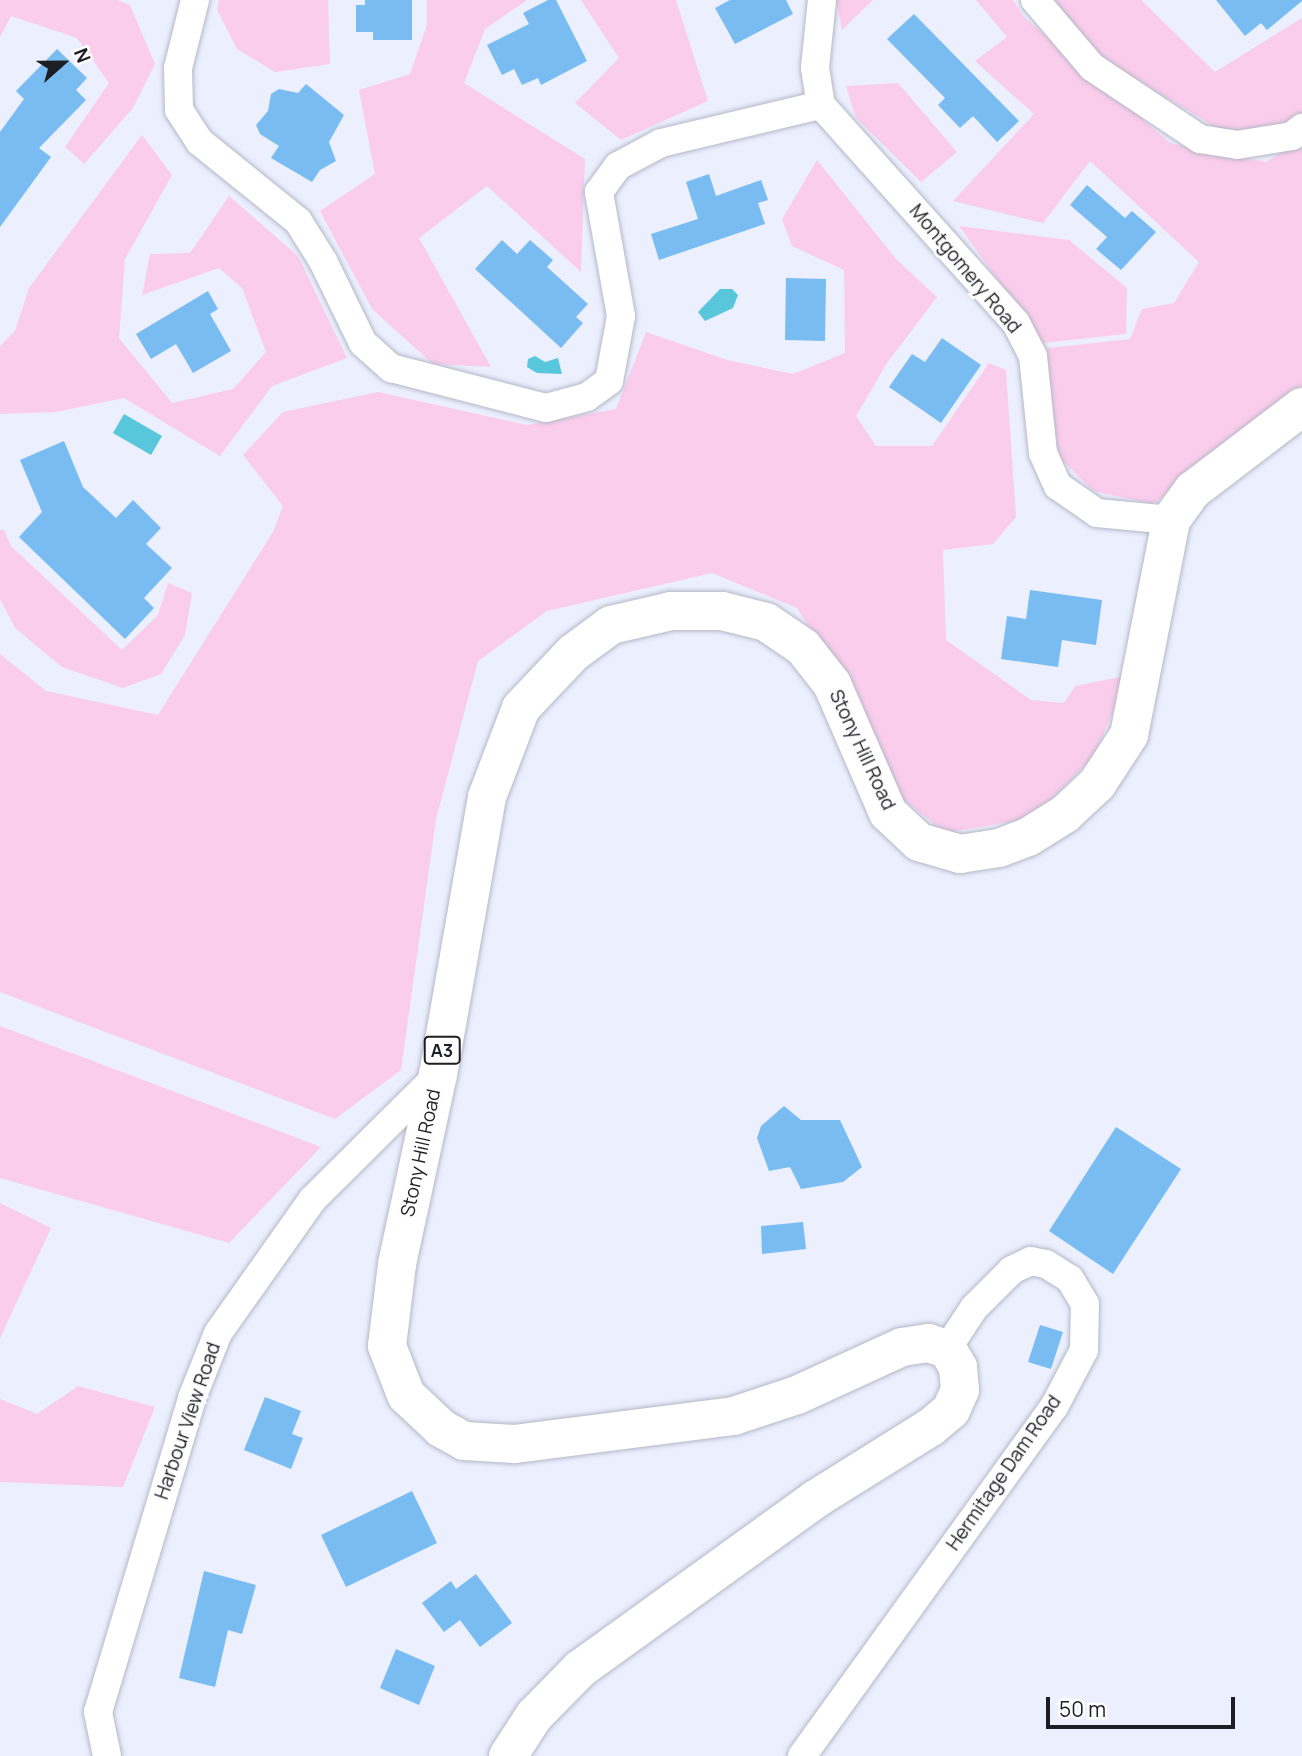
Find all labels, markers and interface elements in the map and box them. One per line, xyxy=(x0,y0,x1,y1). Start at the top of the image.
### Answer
north arrow xyxy=(28,28,98,98)
text: N xyxy=(68,44,97,67)
street label: Montgomery Road xyxy=(904,200,1026,338)
street label: Stony Hill Road xyxy=(824,686,900,814)
road number: A3 xyxy=(423,1036,461,1064)
street label: Stony Hill Road xyxy=(396,1087,446,1219)
street label: Harbour View Road xyxy=(150,1340,226,1502)
street label: Hermitage Dam Road xyxy=(942,1391,1066,1555)
scale bar xyxy=(1050,1682,1239,1726)
text: 50 m xyxy=(1059,1695,1106,1723)

